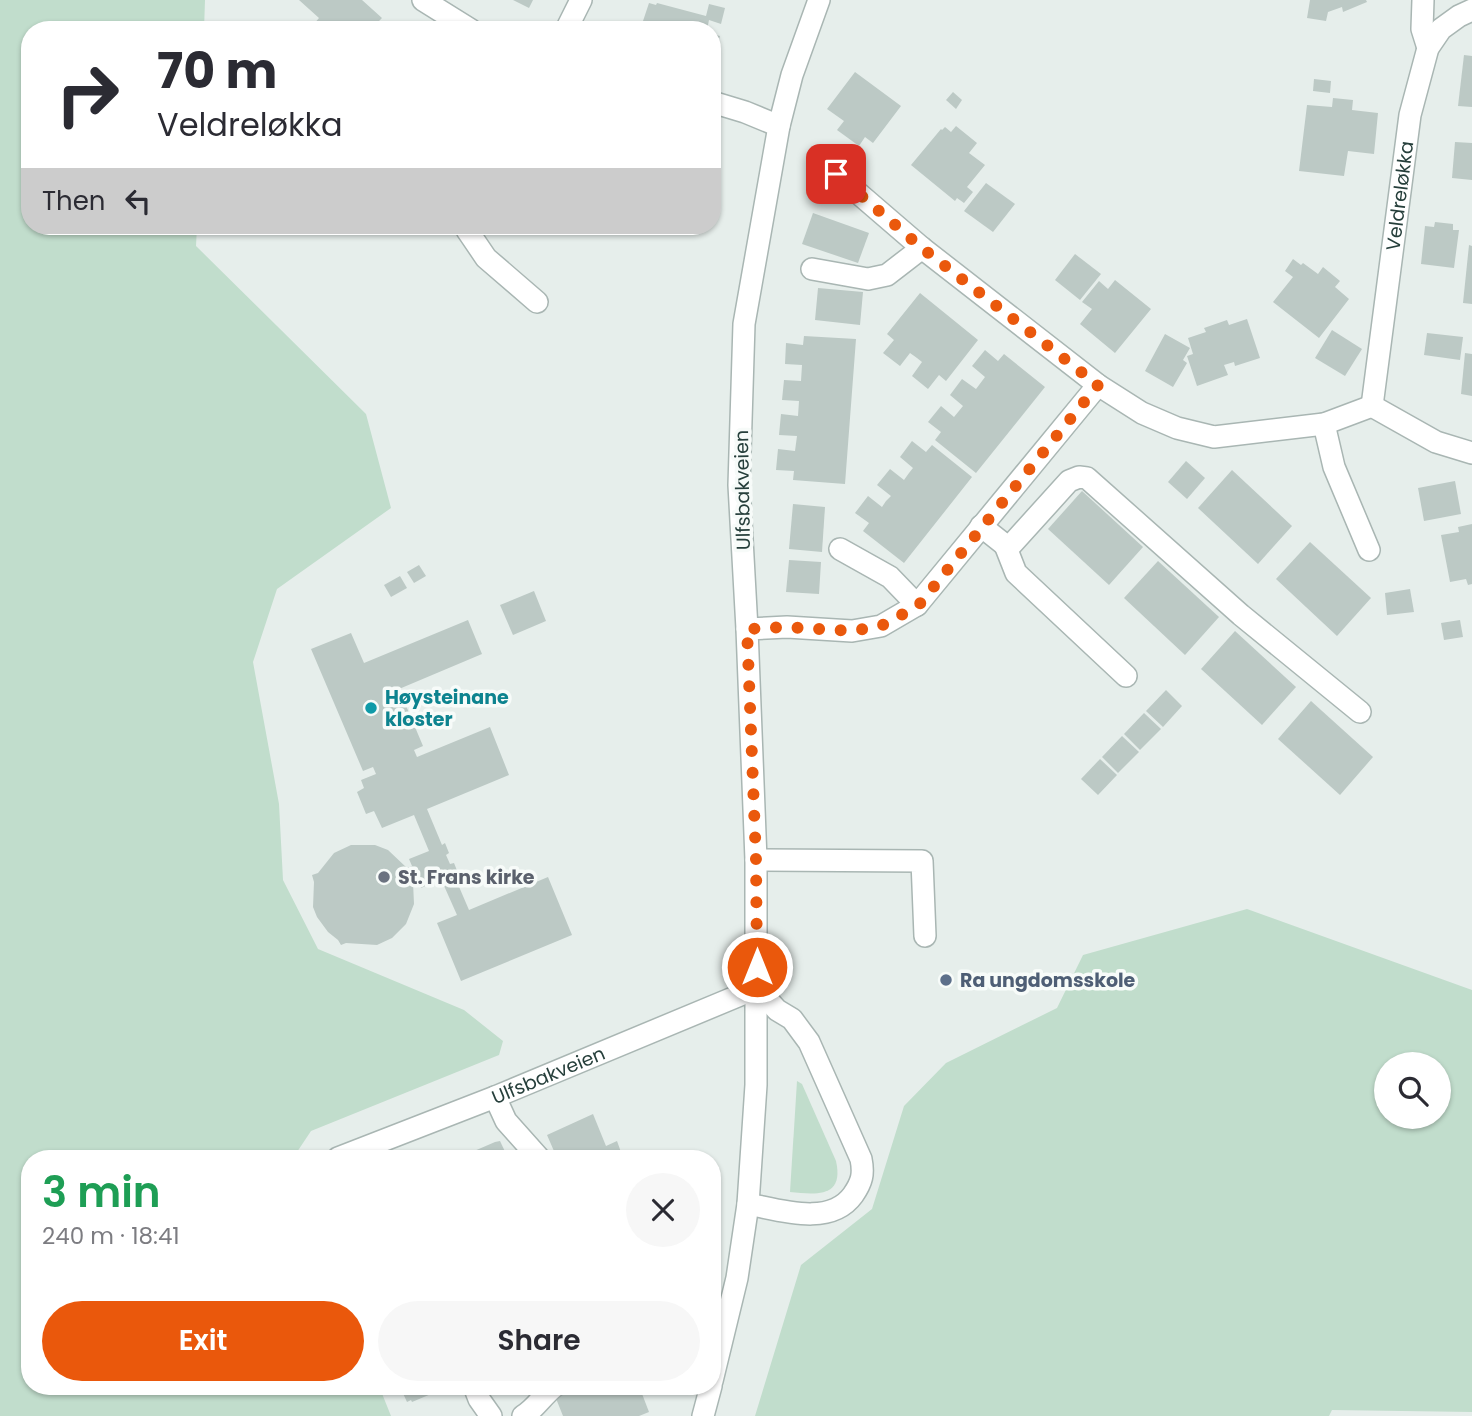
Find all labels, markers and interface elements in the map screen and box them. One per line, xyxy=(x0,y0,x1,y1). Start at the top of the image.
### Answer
text: 70 m xyxy=(157,37,277,105)
icon: right xyxy=(42,49,133,140)
text: Veldreløkka xyxy=(157,102,343,147)
street label: Veldreløkka xyxy=(1379,139,1420,252)
pin xyxy=(806,144,866,204)
icon: arrive xyxy=(817,155,855,193)
icon: left xyxy=(119,182,157,220)
text: Then xyxy=(42,183,105,219)
street label: Ulfsbakveien xyxy=(728,430,757,550)
place label: Høysteinane kloster xyxy=(385,684,509,733)
marker: Høysteinane kloster xyxy=(363,700,379,716)
place label: St. Frans kirke xyxy=(398,864,535,891)
marker: St. Frans kirke xyxy=(376,869,392,885)
position arrow xyxy=(720,930,794,1004)
place label: Ra ungdomsskole xyxy=(960,967,1136,994)
marker: Ra ungdomsskole xyxy=(938,972,954,988)
street label: Ulfsbakveien xyxy=(488,1040,609,1111)
map controls xyxy=(1374,1052,1451,1129)
button: search xyxy=(1374,1052,1451,1129)
text: 3 min xyxy=(42,1163,161,1222)
button: close xyxy=(626,1173,700,1247)
text: 240 m · 18:41 xyxy=(42,1220,180,1252)
button: Exit xyxy=(42,1301,364,1381)
button: Share xyxy=(378,1301,700,1381)

